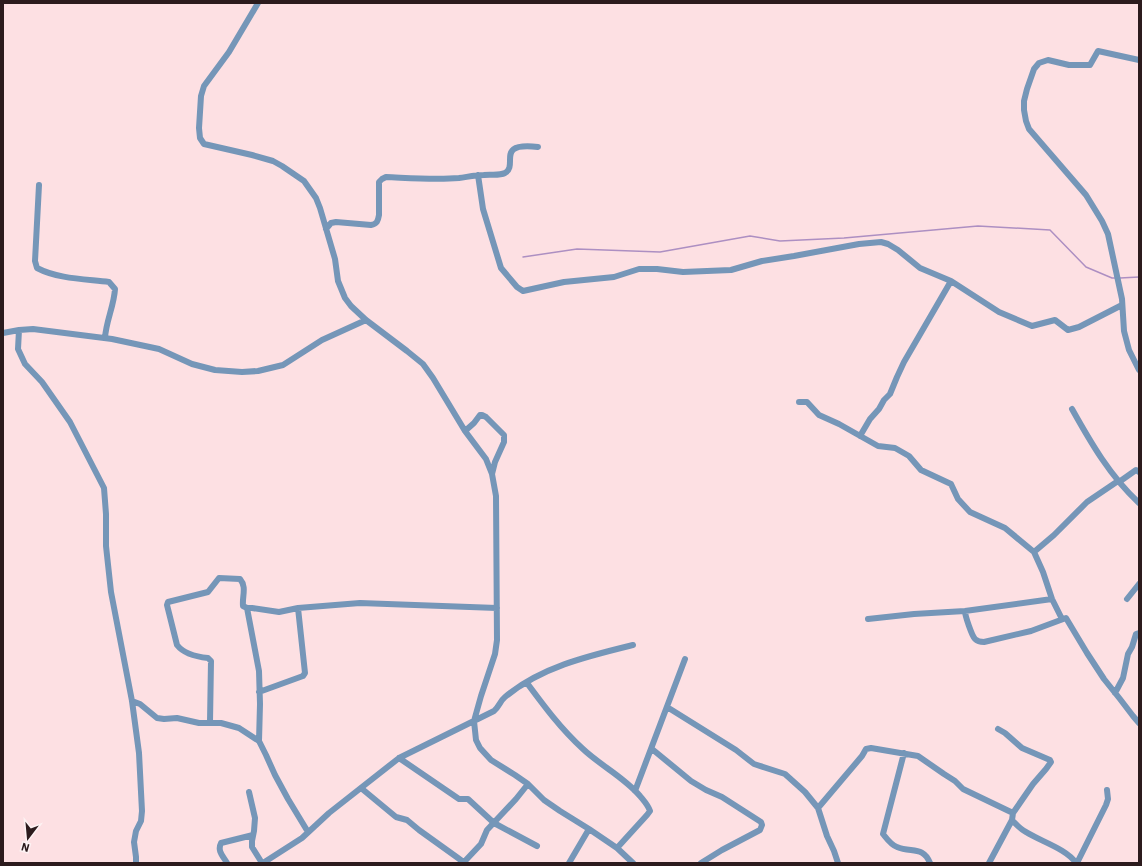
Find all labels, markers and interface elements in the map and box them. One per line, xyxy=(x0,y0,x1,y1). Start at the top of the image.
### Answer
north arrow xyxy=(8,818,48,858)
text: N xyxy=(19,840,31,855)

